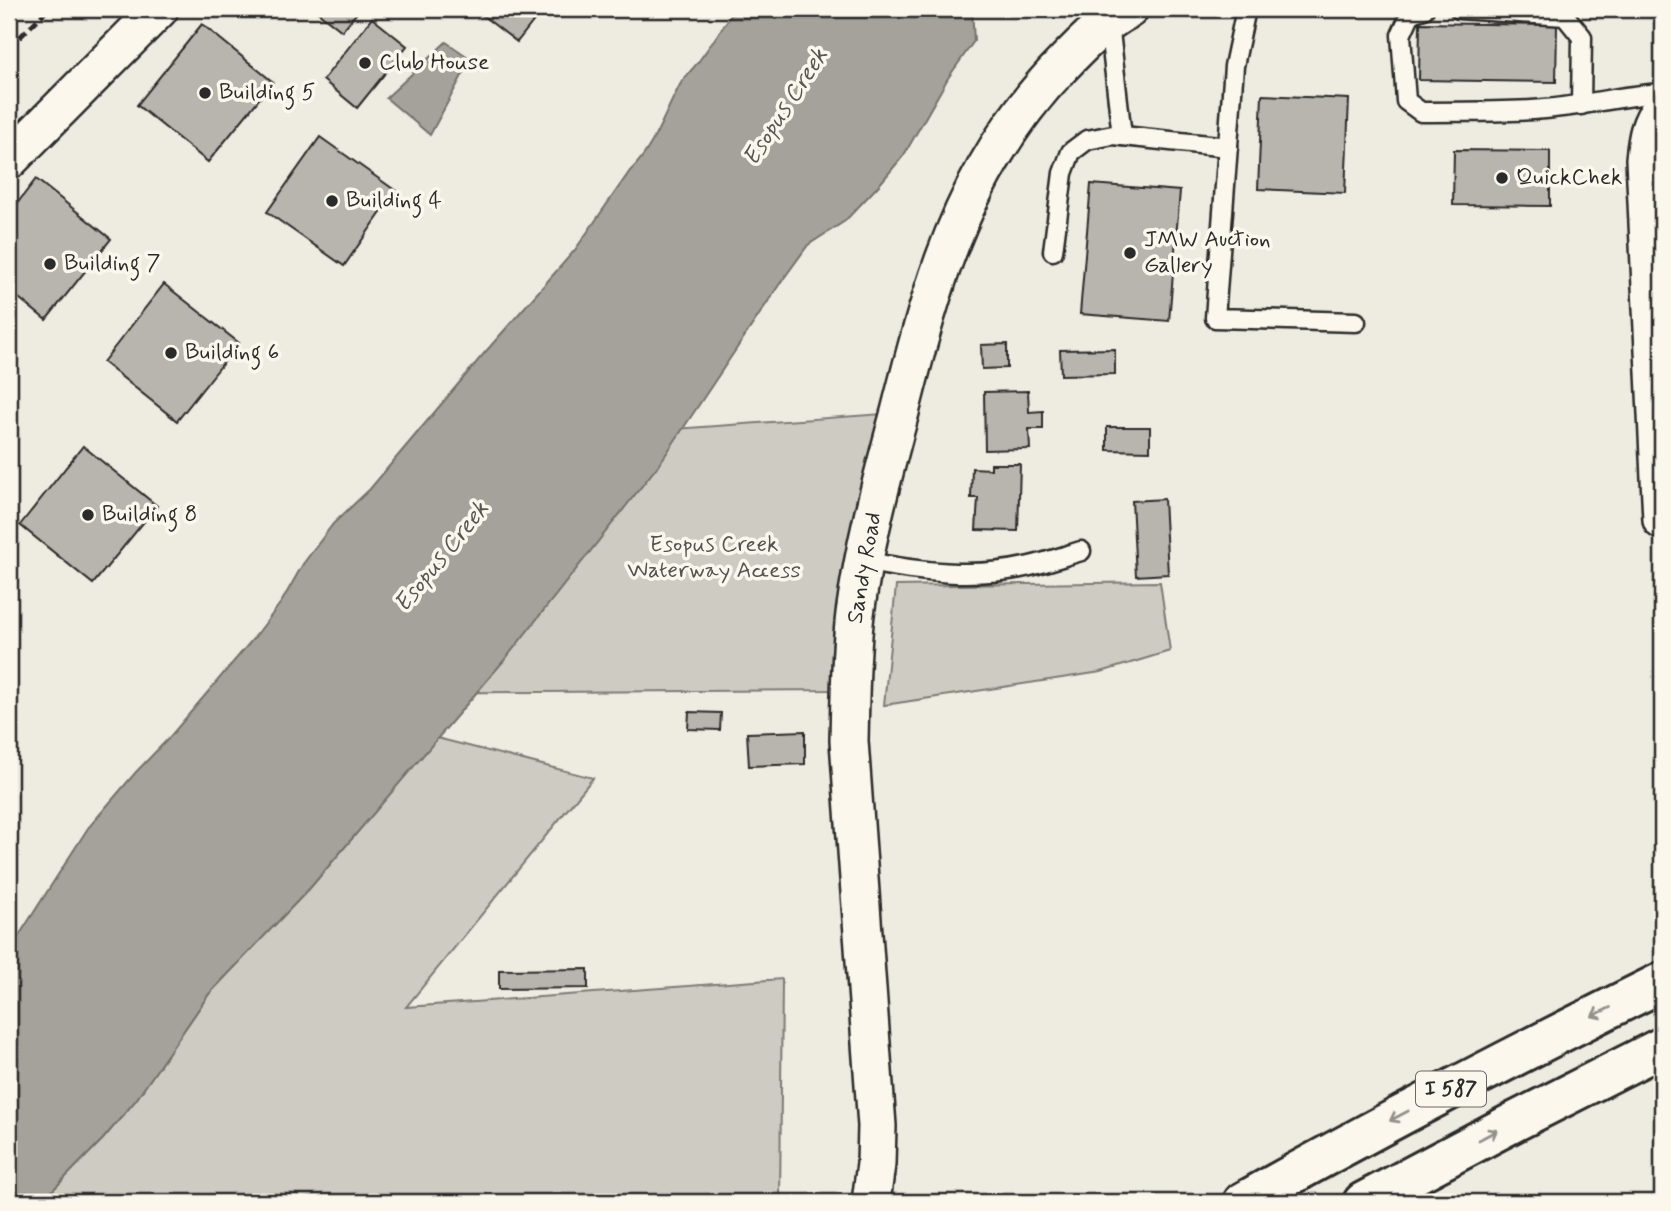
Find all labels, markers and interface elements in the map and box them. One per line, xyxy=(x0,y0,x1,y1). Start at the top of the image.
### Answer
water label: Esopus Creek xyxy=(736,42,836,172)
place label: Club House xyxy=(379,48,489,78)
marker: Club House xyxy=(357,55,373,71)
place label: Building 5 xyxy=(219,78,315,110)
marker: Building 5 xyxy=(197,85,213,101)
place label: QuickChek xyxy=(1516,163,1623,193)
marker: QuickChek xyxy=(1494,170,1510,186)
place label: Building 4 xyxy=(346,186,442,218)
marker: Building 4 xyxy=(324,193,340,209)
place label: JMW Auction Gallery xyxy=(1144,225,1271,281)
marker: JMW Auction Gallery xyxy=(1122,245,1138,261)
place label: Building 7 xyxy=(64,249,160,281)
marker: Building 7 xyxy=(42,256,58,272)
place label: Building 6 xyxy=(185,338,279,370)
marker: Building 6 xyxy=(163,345,179,361)
water label: Esopus Creek xyxy=(388,495,496,619)
place label: Building 8 xyxy=(102,500,197,532)
marker: Building 8 xyxy=(80,507,96,523)
street label: Sandy Road xyxy=(840,510,890,626)
park label: Esopus Creek Waterway Access xyxy=(627,530,801,586)
one-way arrow xyxy=(1591,1006,1612,1020)
road number: I 587 xyxy=(1416,1072,1486,1106)
one-way arrow xyxy=(1389,1110,1410,1123)
one-way arrow xyxy=(1478,1128,1498,1142)

